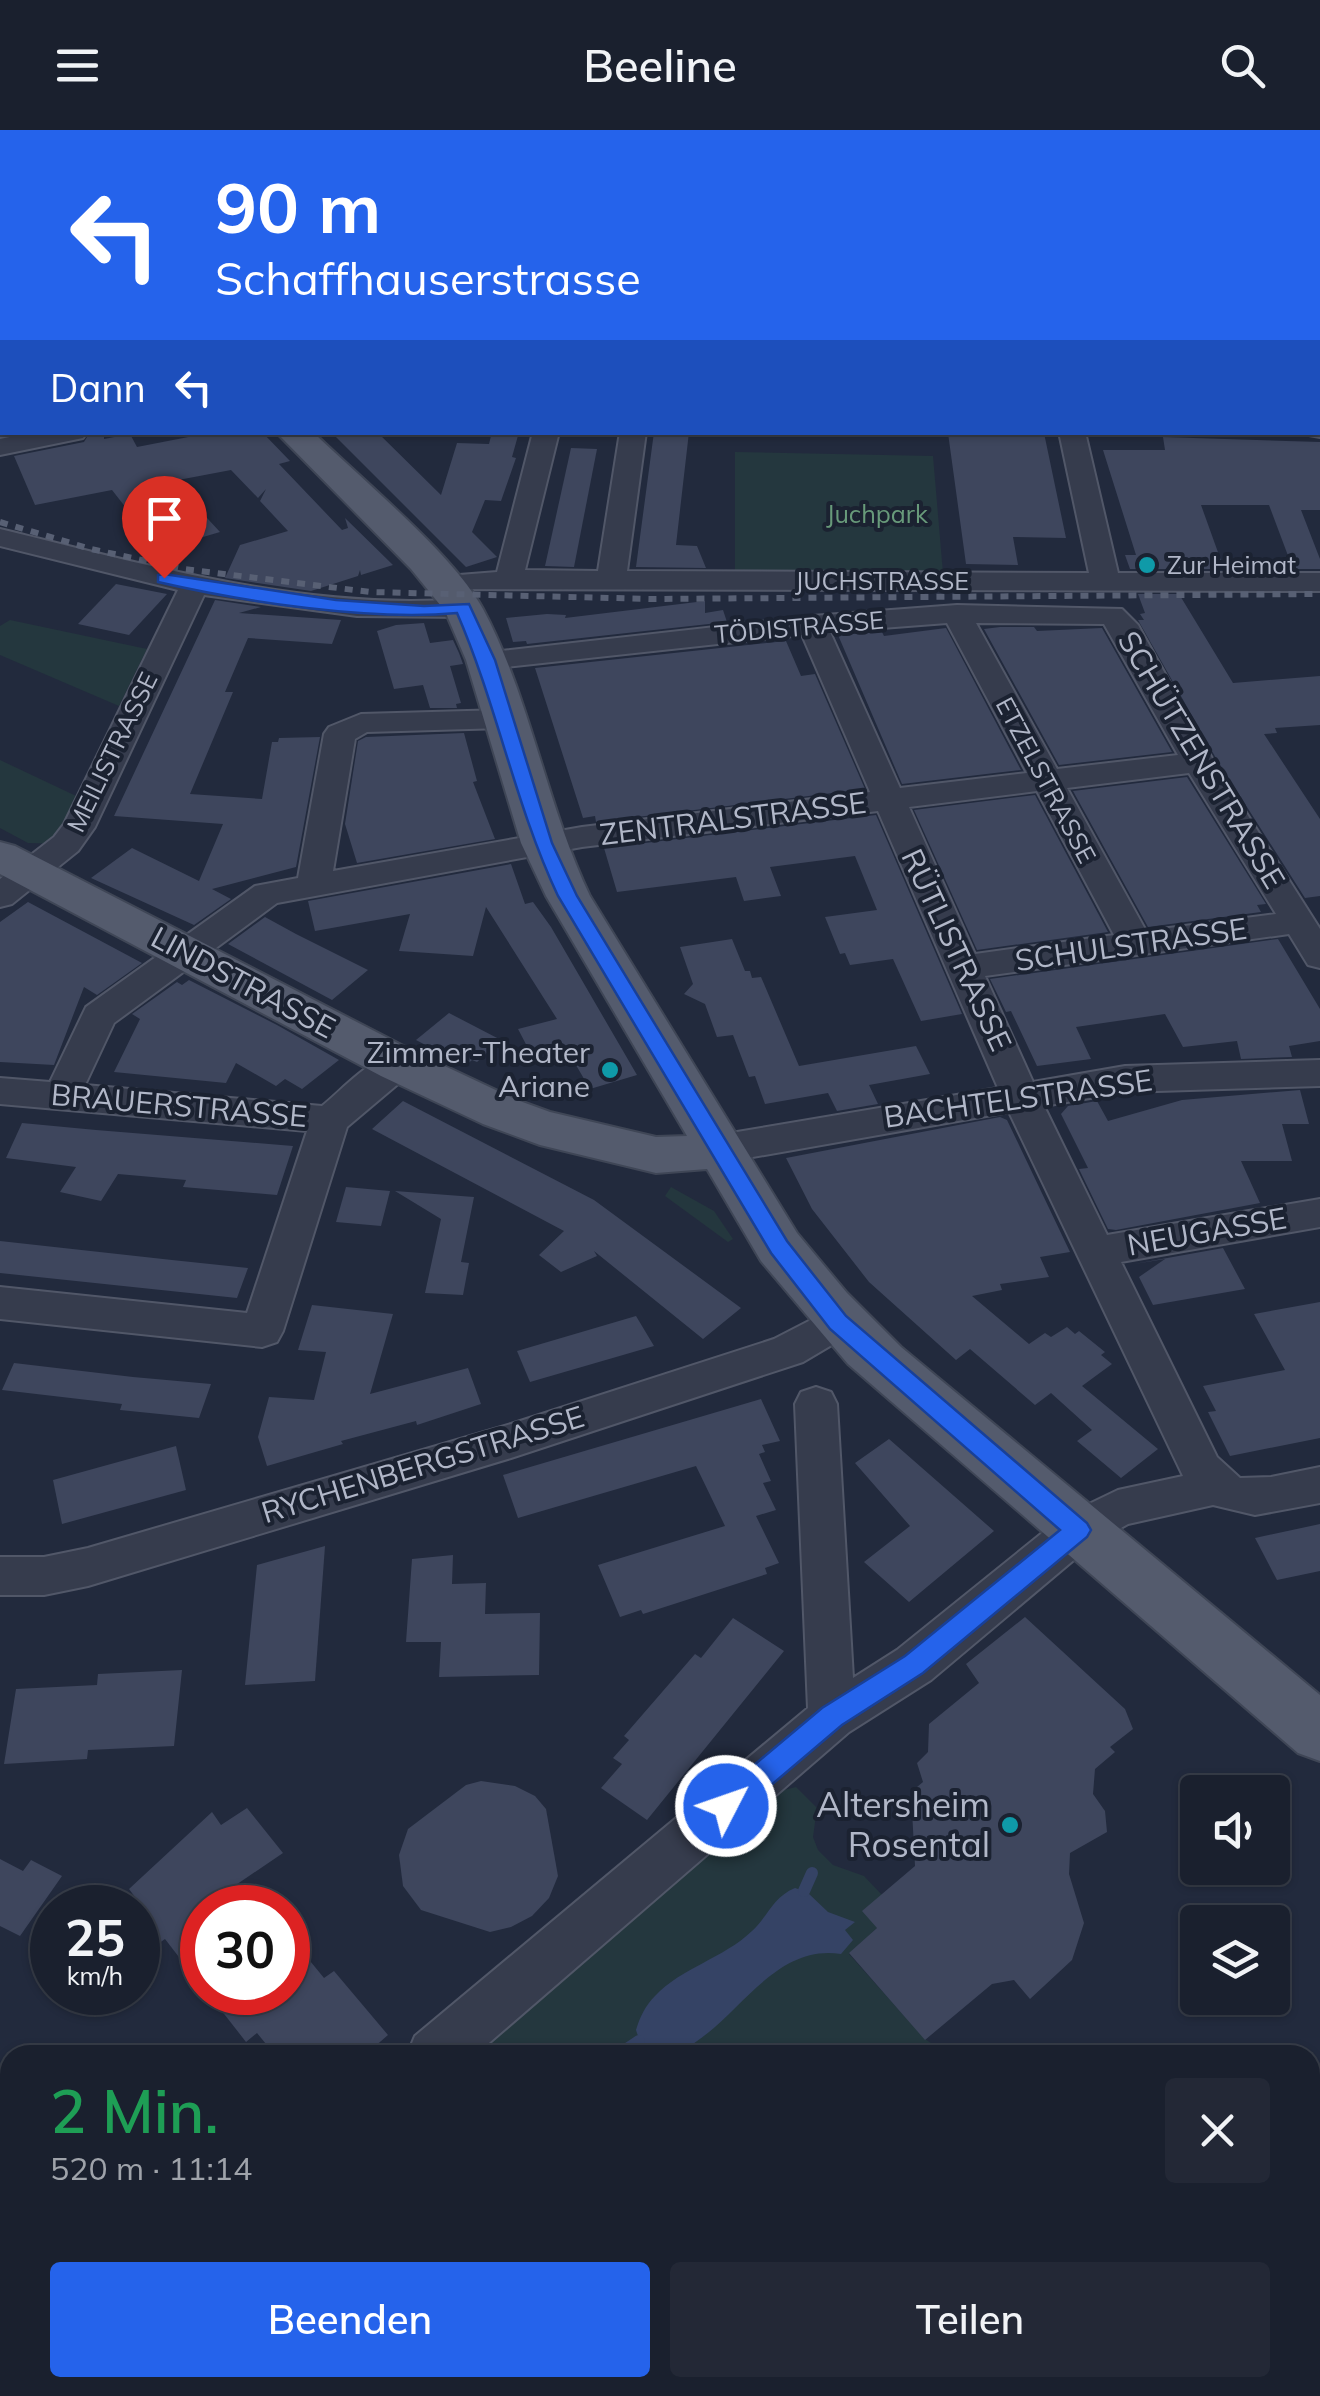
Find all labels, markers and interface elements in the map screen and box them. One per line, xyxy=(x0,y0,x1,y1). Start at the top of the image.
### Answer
text: Beeline xyxy=(583,37,737,93)
icon: menu xyxy=(50,38,105,93)
icon: search xyxy=(1215,38,1270,93)
text: 90 m xyxy=(215,163,381,251)
icon: left xyxy=(50,170,180,300)
text: Schaffhauserstrasse xyxy=(215,250,641,306)
icon: left xyxy=(166,360,221,415)
text: Dann xyxy=(50,364,146,412)
pin xyxy=(122,476,207,579)
icon: arrive xyxy=(137,491,192,546)
park label: Juchpark xyxy=(826,498,929,529)
place label: Zur Heimat xyxy=(1167,549,1296,580)
marker: Zur Heimat xyxy=(1136,554,1158,576)
street label: JUCHSTRASSE xyxy=(795,565,969,596)
street label: TÖDISTRASSE xyxy=(713,604,885,649)
street label: SCHÜTZENSTRASSE xyxy=(1110,624,1294,895)
street label: MEILISTRASSE xyxy=(59,667,164,837)
street label: ETZELSTRASSE xyxy=(990,691,1103,868)
street label: ZENTRALSTRASSE xyxy=(598,783,868,853)
street label: RÜTLISTRASSE xyxy=(894,843,1020,1057)
street label: SCHULSTRASSE xyxy=(1013,909,1249,979)
street label: LINDSTRASSE xyxy=(145,918,342,1046)
place label: Zimmer-Theater Ariane xyxy=(367,1033,590,1105)
marker: Zimmer-Theater Ariane xyxy=(599,1059,621,1081)
street label: BACHTELSTRASSE xyxy=(881,1060,1154,1136)
street label: BRAUERSTRASSE xyxy=(50,1075,309,1135)
street label: NEUGASSE xyxy=(1124,1198,1289,1264)
street label: RYCHENBERGSTRASSE xyxy=(257,1397,589,1531)
position arrow xyxy=(674,1754,778,1858)
map controls xyxy=(1180,1775,1290,2015)
button: sound xyxy=(1180,1775,1290,1885)
place label: Altersheim Rosental xyxy=(816,1782,990,1866)
marker: Altersheim Rosental xyxy=(999,1814,1021,1836)
speed limit sign: 30 xyxy=(180,1885,310,2015)
button: layers xyxy=(1180,1905,1290,2015)
text: 25 xyxy=(65,1906,125,1969)
text: km/h xyxy=(67,1960,123,1991)
text: 2 Min. xyxy=(50,2073,219,2148)
button: close xyxy=(1165,2078,1270,2183)
text: 520 m · 11:14 xyxy=(50,2148,252,2188)
button: Beenden xyxy=(50,2262,650,2377)
button: Teilen xyxy=(670,2262,1270,2377)

